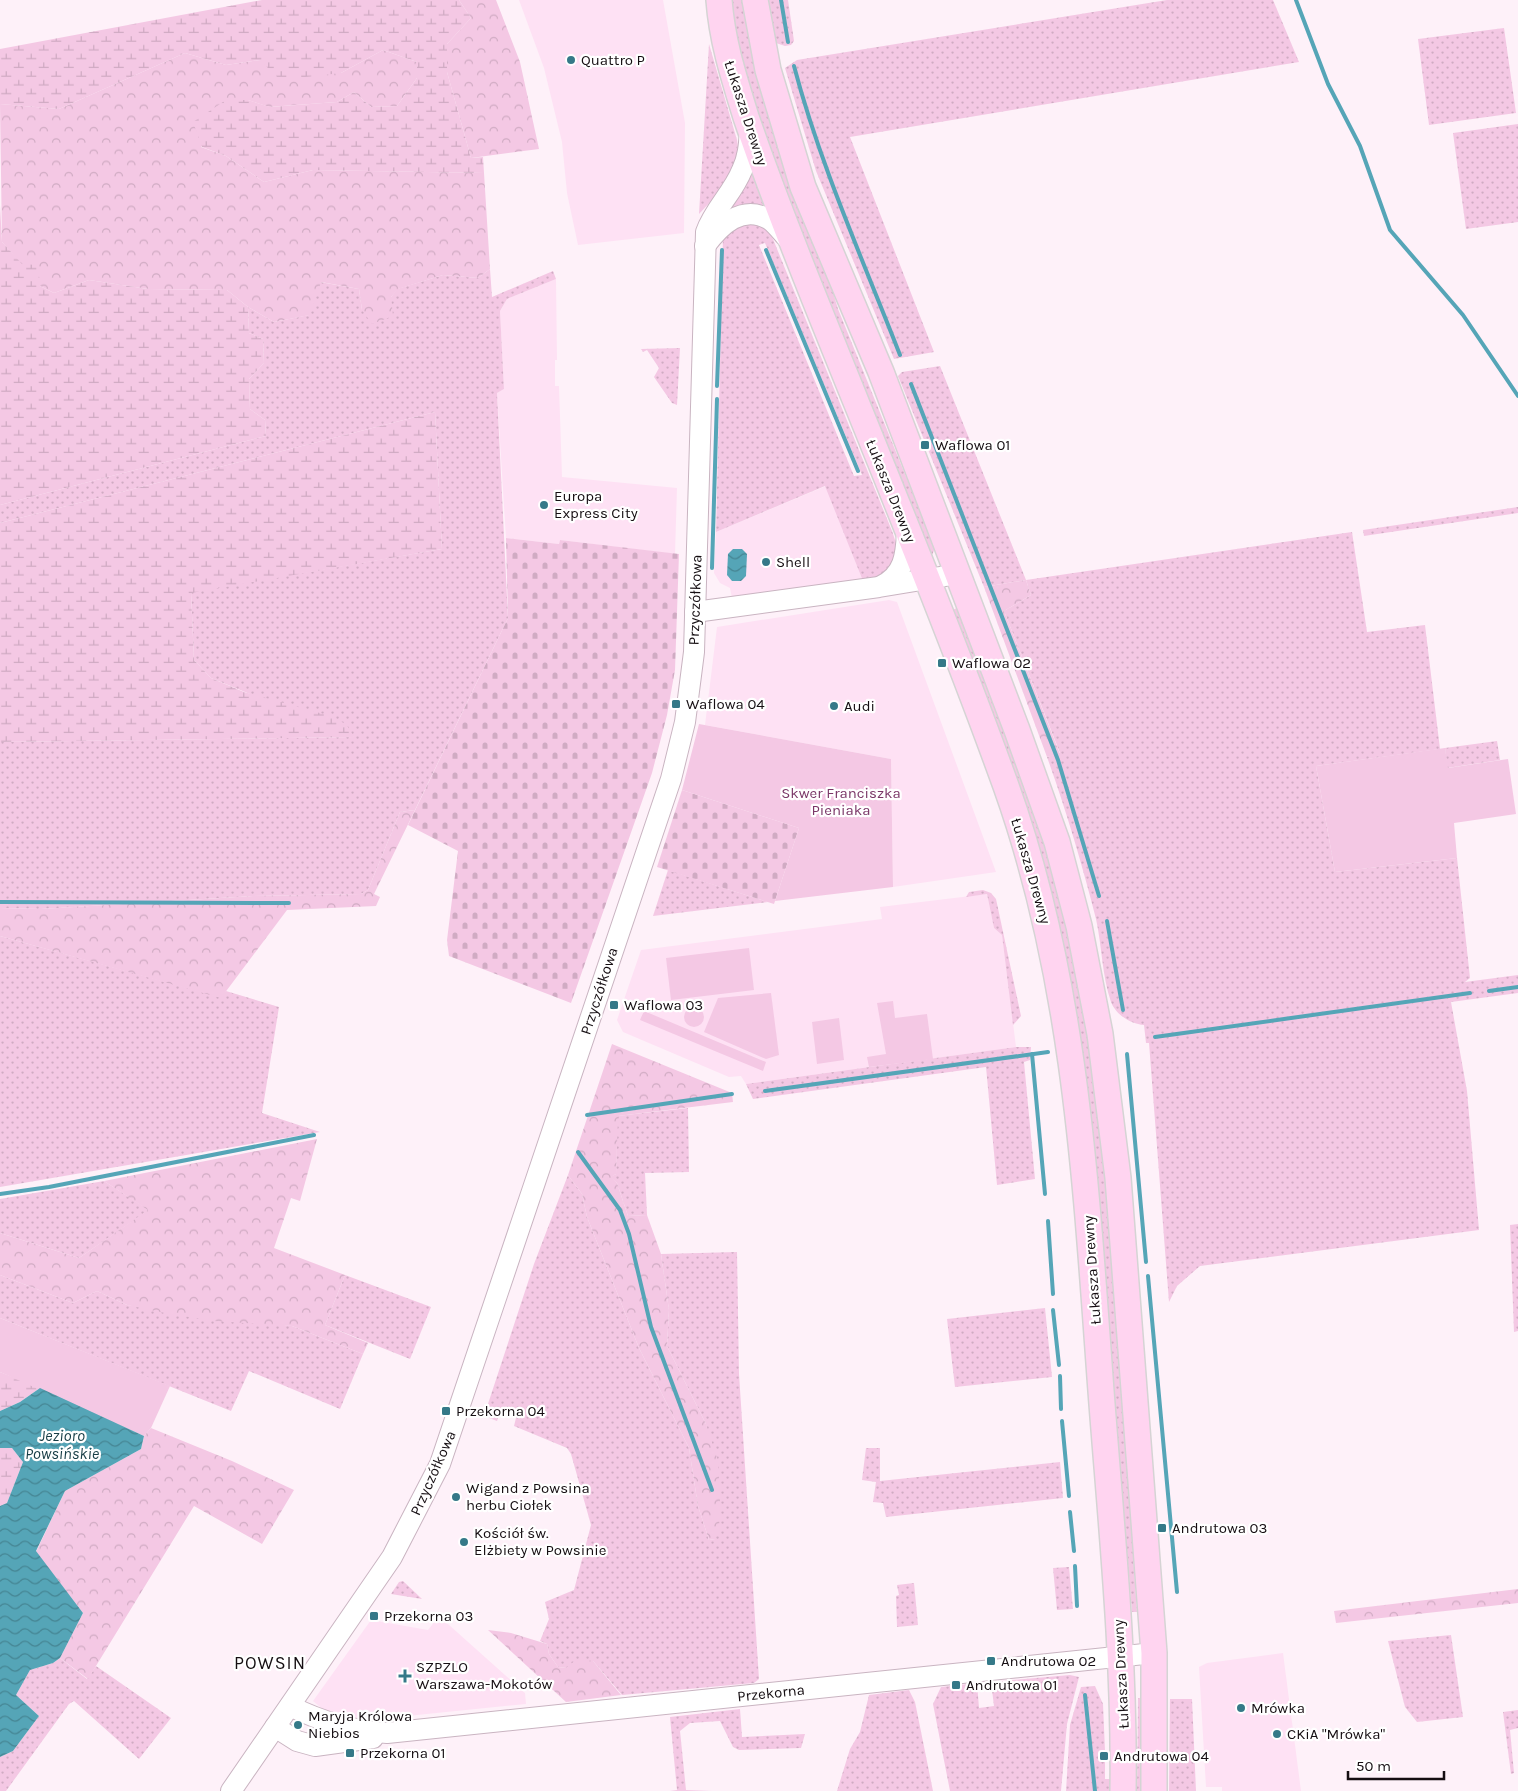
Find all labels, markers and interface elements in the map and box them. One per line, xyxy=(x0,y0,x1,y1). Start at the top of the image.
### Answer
place label: Quattro P xyxy=(581,51,645,69)
marker: Quattro P xyxy=(565,54,577,66)
street label: Łukasza Drewny xyxy=(721,58,771,168)
place label: Waflowa 01 xyxy=(935,436,1010,454)
street label: Łukasza Drewny xyxy=(862,437,920,545)
marker: Waflowa 01 xyxy=(919,439,931,451)
place label: Europa Express City xyxy=(554,487,638,522)
marker: Europa Express City xyxy=(538,499,550,511)
place label: Shell xyxy=(776,553,810,571)
street label: Przyczółkowa xyxy=(684,554,706,646)
marker: Shell xyxy=(760,556,772,568)
place label: Waflowa 02 xyxy=(952,654,1031,672)
marker: Waflowa 02 xyxy=(936,657,948,669)
place label: Waflowa 04 xyxy=(686,695,765,713)
place label: Audi xyxy=(844,697,875,715)
marker: Waflowa 04 xyxy=(670,698,682,710)
marker: Audi xyxy=(828,700,840,712)
park label: Skwer Franciszka Pieniaka xyxy=(781,784,901,819)
street label: Łukasza Drewny xyxy=(1007,816,1055,926)
street label: Przyczółkowa xyxy=(576,945,622,1037)
place label: Waflowa 03 xyxy=(624,996,703,1014)
marker: Waflowa 03 xyxy=(608,999,620,1011)
street label: Łukasza Drewny xyxy=(1079,1215,1105,1325)
place label: Przekorna 04 xyxy=(456,1402,545,1420)
marker: Przekorna 04 xyxy=(440,1405,452,1417)
water label: Jezioro Powsińskie xyxy=(25,1426,100,1463)
street label: Przyczółkowa xyxy=(406,1428,460,1518)
place label: Wigand z Powsina herbu Ciołek xyxy=(466,1479,590,1514)
marker: Wigand z Powsina herbu Ciołek xyxy=(450,1491,462,1503)
place label: Andrutowa 03 xyxy=(1172,1519,1267,1537)
marker: Andrutowa 03 xyxy=(1156,1522,1168,1534)
place label: Kościół św. Elżbiety w Powsinie xyxy=(474,1524,606,1559)
marker: Kościół św. Elżbiety w Powsinie xyxy=(458,1536,470,1548)
place label: Przekorna 03 xyxy=(384,1607,473,1625)
marker: Przekorna 03 xyxy=(368,1610,380,1622)
street label: Łukasza Drewny xyxy=(1109,1619,1133,1729)
district label: POWSIN xyxy=(234,1652,306,1674)
place label: Andrutowa 02 xyxy=(1001,1652,1096,1670)
marker: Andrutowa 02 xyxy=(985,1655,997,1667)
place label: SZPZLO Warszawa-Mokotów xyxy=(416,1658,553,1693)
marker: SZPZLO Warszawa-Mokotów xyxy=(398,1669,412,1683)
place label: Andrutowa 01 xyxy=(966,1676,1057,1694)
marker: Andrutowa 01 xyxy=(950,1679,962,1691)
street label: Przekorna xyxy=(736,1680,806,1706)
place label: Mrówka xyxy=(1251,1699,1305,1717)
marker: Mrówka xyxy=(1235,1702,1247,1714)
place label: Maryja Królowa Niebios xyxy=(308,1707,412,1742)
marker: Maryja Królowa Niebios xyxy=(292,1719,304,1731)
place label: CKiA "Mrówka" xyxy=(1287,1725,1385,1743)
marker: CKiA "Mrówka" xyxy=(1271,1728,1283,1740)
place label: Przekorna 01 xyxy=(360,1744,445,1762)
marker: Przekorna 01 xyxy=(344,1747,356,1759)
place label: Andrutowa 04 xyxy=(1114,1747,1209,1765)
scale bar xyxy=(1348,1748,1444,1780)
marker: Andrutowa 04 xyxy=(1098,1750,1110,1762)
text: 50 m xyxy=(1356,1757,1391,1775)

